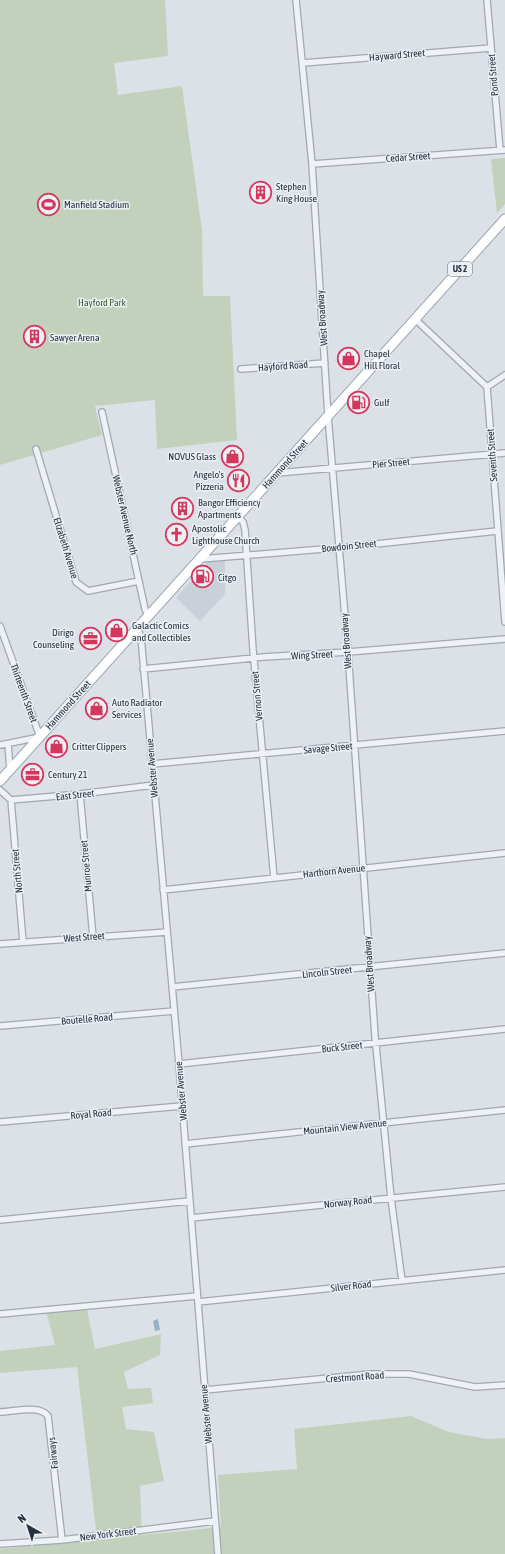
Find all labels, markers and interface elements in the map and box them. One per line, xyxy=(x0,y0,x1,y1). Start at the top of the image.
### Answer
street label: Hayward Street xyxy=(369,47,426,63)
street label: Pond Street xyxy=(486,53,500,97)
street label: Cedar Street xyxy=(385,150,431,164)
building icon: Stephen King House xyxy=(248,179,274,205)
place label: Stephen King House xyxy=(276,181,318,204)
sports icon: Manfield Stadium xyxy=(35,191,61,217)
place label: Manfield Stadium xyxy=(64,199,129,210)
road number: US 2 xyxy=(448,262,472,276)
street label: West Broadway xyxy=(315,290,329,346)
park label: Hayford Park xyxy=(78,297,126,308)
building icon: Sawyer Arena xyxy=(21,324,47,350)
place label: Sawyer Arena xyxy=(50,332,100,343)
shop icon: Chapel Hill Floral xyxy=(335,346,361,372)
place label: Chapel Hill Floral xyxy=(364,348,400,371)
street label: Hayford Road xyxy=(258,359,309,373)
fuel station icon: Gulf xyxy=(345,389,371,415)
place label: Gulf xyxy=(374,397,390,408)
street label: Seventh Street xyxy=(485,428,499,482)
street label: Hammond Street xyxy=(260,437,310,491)
shop icon: NOVUS Glass xyxy=(219,443,245,469)
place label: NOVUS Glass xyxy=(168,451,216,462)
street label: Pier Street xyxy=(372,456,410,470)
restaurant icon: Angelo's Pizzeria xyxy=(226,467,252,493)
place label: Angelo's Pizzeria xyxy=(194,469,224,492)
street label: Webster Avenue North xyxy=(110,474,140,556)
building icon: Bangor Efficiency Apartments xyxy=(169,495,195,521)
place label: Bangor Efficiency Apartments xyxy=(198,497,261,520)
street label: Elizabeth Avenue xyxy=(51,516,81,580)
church icon: Apostolic Lighthouse Church xyxy=(164,521,190,547)
place label: Apostolic Lighthouse Church xyxy=(192,523,260,546)
street label: Bowdoin Street xyxy=(321,538,377,554)
fuel station icon: Citgo xyxy=(190,564,216,590)
place label: Citgo xyxy=(218,572,237,583)
street label: West Broadway xyxy=(339,613,353,669)
shop icon: Galactic Comics and Collectibles xyxy=(103,618,129,644)
place label: Galactic Comics and Collectibles xyxy=(132,620,191,643)
office icon: Dirigo Counseling xyxy=(77,625,103,651)
place label: Dirigo Counseling xyxy=(33,627,75,650)
street label: Wing Street xyxy=(291,648,333,662)
street label: Thirteenth Street xyxy=(8,662,40,724)
street label: Vernon Street xyxy=(249,671,265,721)
street label: Hammond Street xyxy=(43,678,93,732)
shop icon: Auto Radiator Services xyxy=(83,695,109,721)
place label: Auto Radiator Services xyxy=(112,697,163,720)
shop icon: Critter Clippers xyxy=(44,733,70,759)
street label: Webster Avenue xyxy=(144,738,160,798)
street label: Savage Street xyxy=(303,740,353,756)
place label: Critter Clippers xyxy=(72,741,127,752)
office icon: Century 21 xyxy=(20,761,46,787)
place label: Century 21 xyxy=(48,769,88,780)
street label: East Street xyxy=(55,787,95,802)
street label: Munroe Street xyxy=(78,840,94,892)
street label: North Street xyxy=(10,848,24,894)
street label: Harthorn Avenue xyxy=(302,862,366,880)
street label: West Street xyxy=(63,930,105,944)
street label: West Broadway xyxy=(362,936,376,992)
street label: Lincoln Street xyxy=(301,964,353,980)
street label: Boutelle Road xyxy=(61,1011,114,1027)
street label: Buck Street xyxy=(321,1039,363,1055)
street label: Webster Avenue xyxy=(173,1061,189,1121)
street label: Royal Road xyxy=(70,1107,112,1121)
street label: Mountain View Avenue xyxy=(303,1117,388,1137)
street label: Norway Road xyxy=(323,1194,373,1210)
street label: Silver Road xyxy=(330,1278,372,1294)
street label: Crestmont Road xyxy=(325,1369,385,1385)
street label: Webster Avenue xyxy=(198,1384,214,1444)
street label: Fairways xyxy=(46,1436,60,1469)
north arrow xyxy=(8,1506,48,1546)
text: N xyxy=(15,1512,28,1525)
street label: New York Street xyxy=(79,1525,137,1543)

